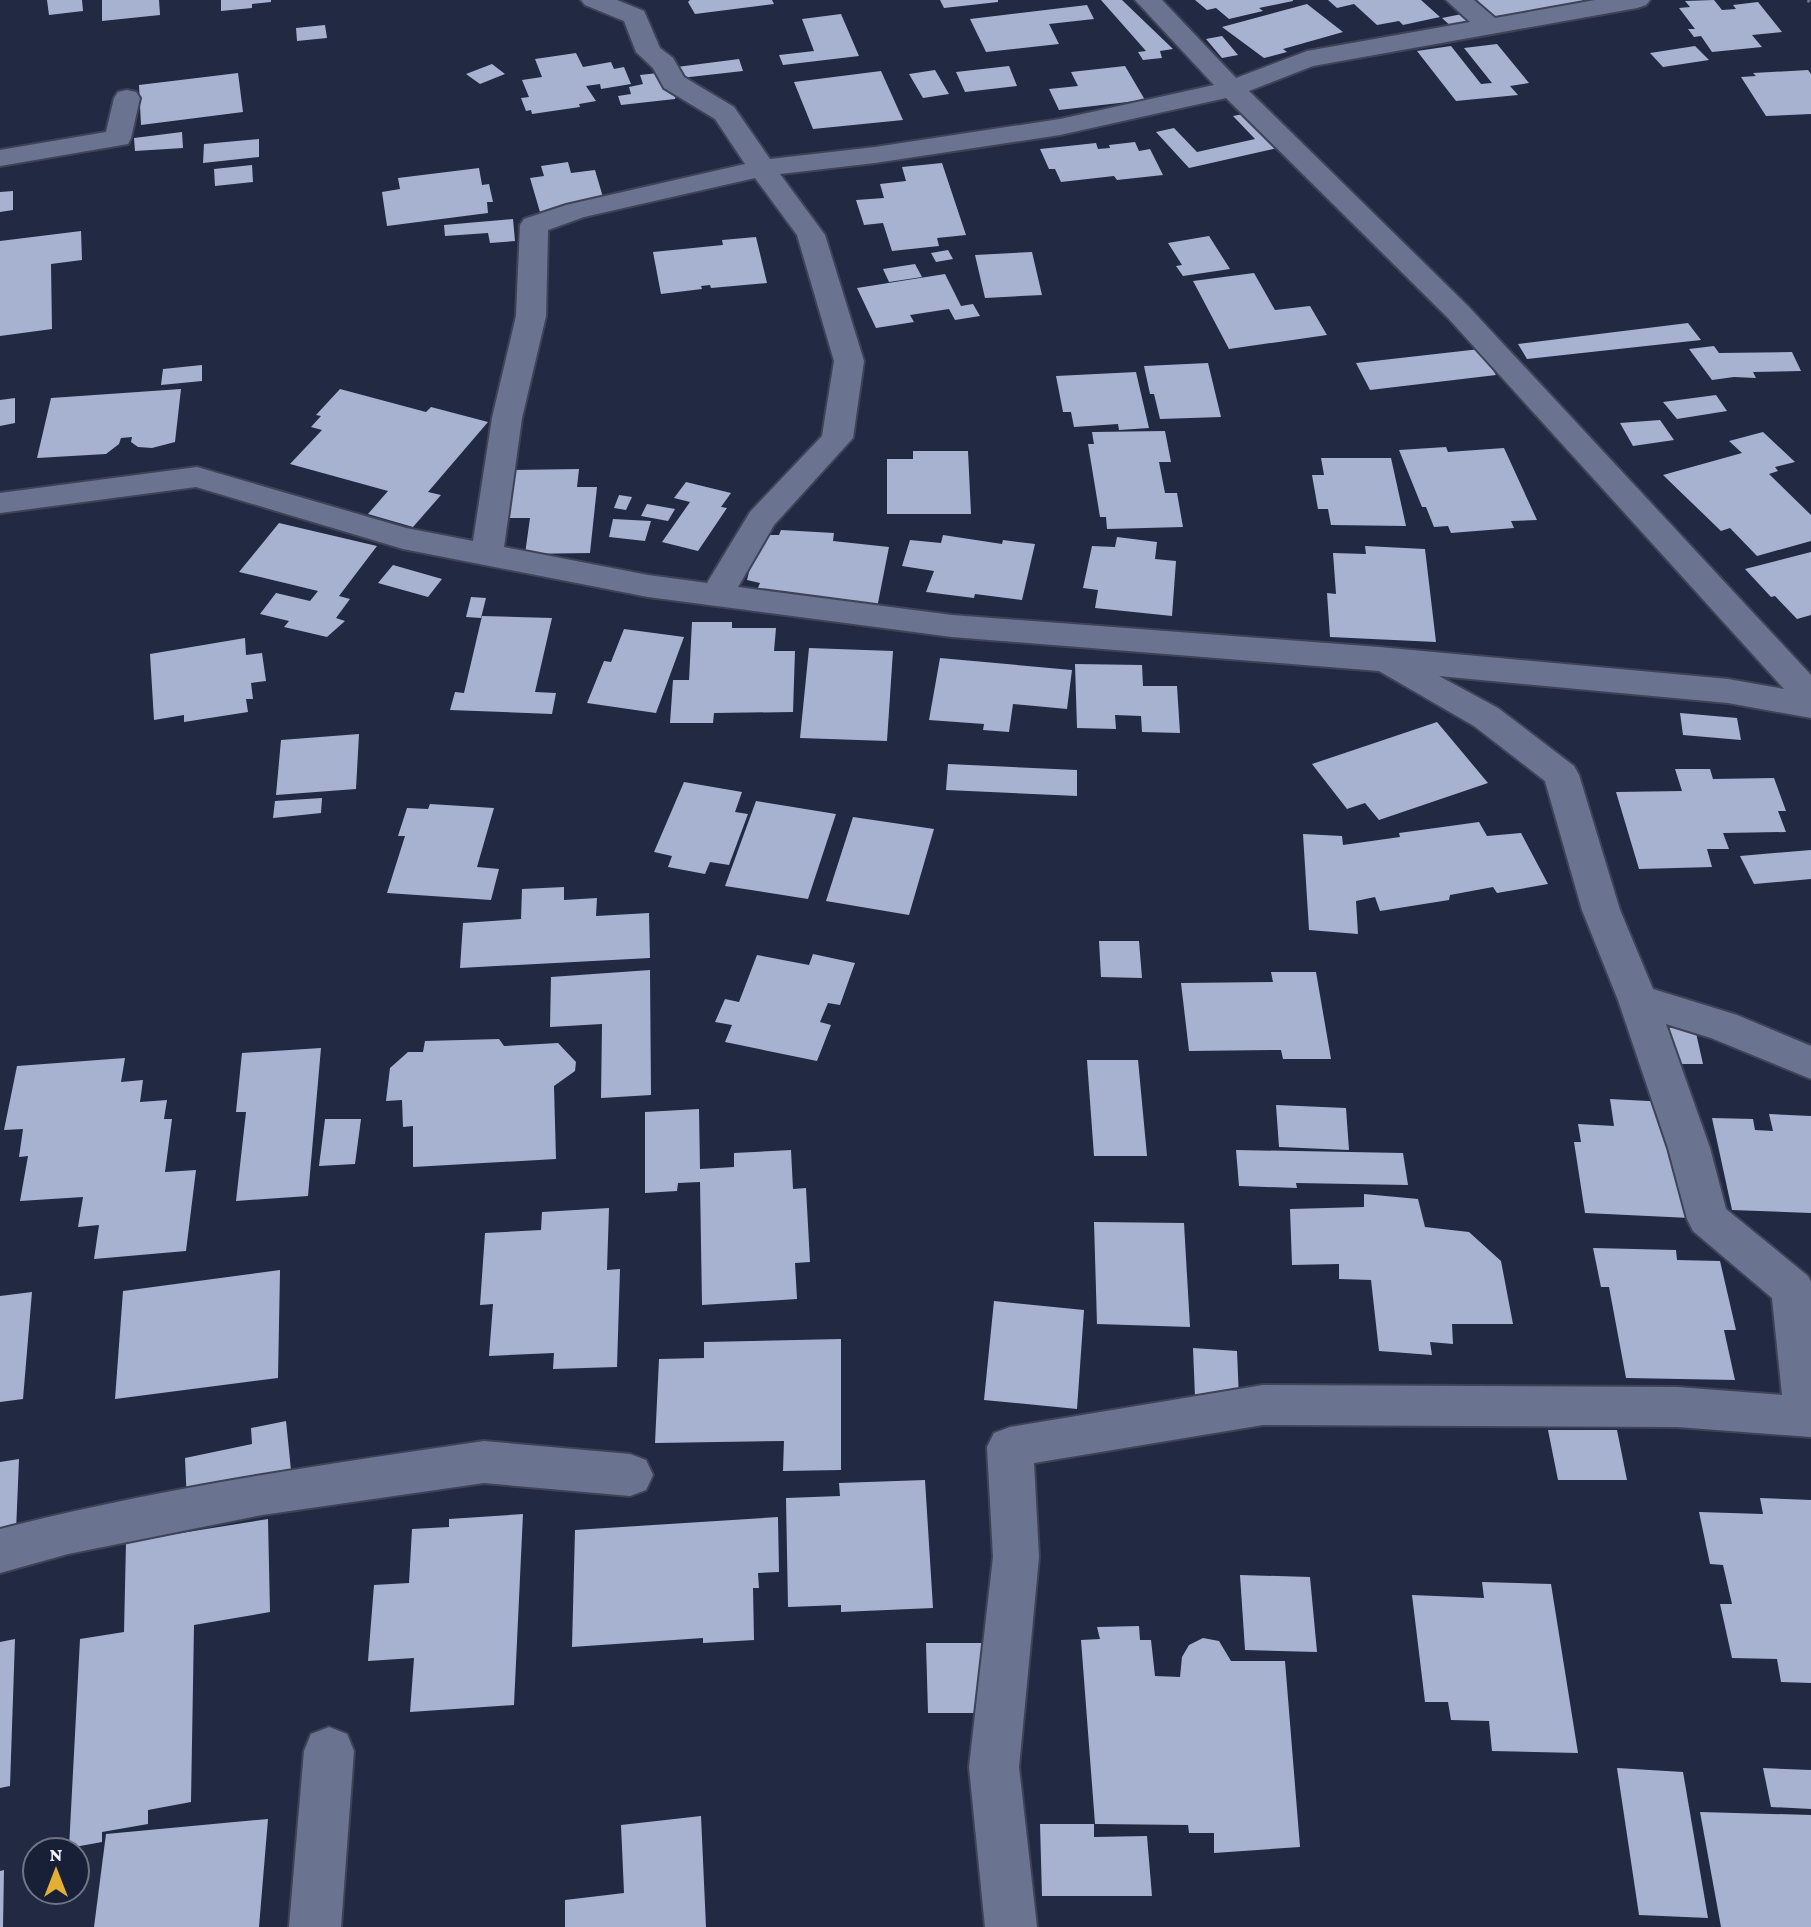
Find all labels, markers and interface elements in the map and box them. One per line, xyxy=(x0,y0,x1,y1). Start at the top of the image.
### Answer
north arrow xyxy=(21,1836,91,1906)
text: N xyxy=(50,1844,63,1865)

